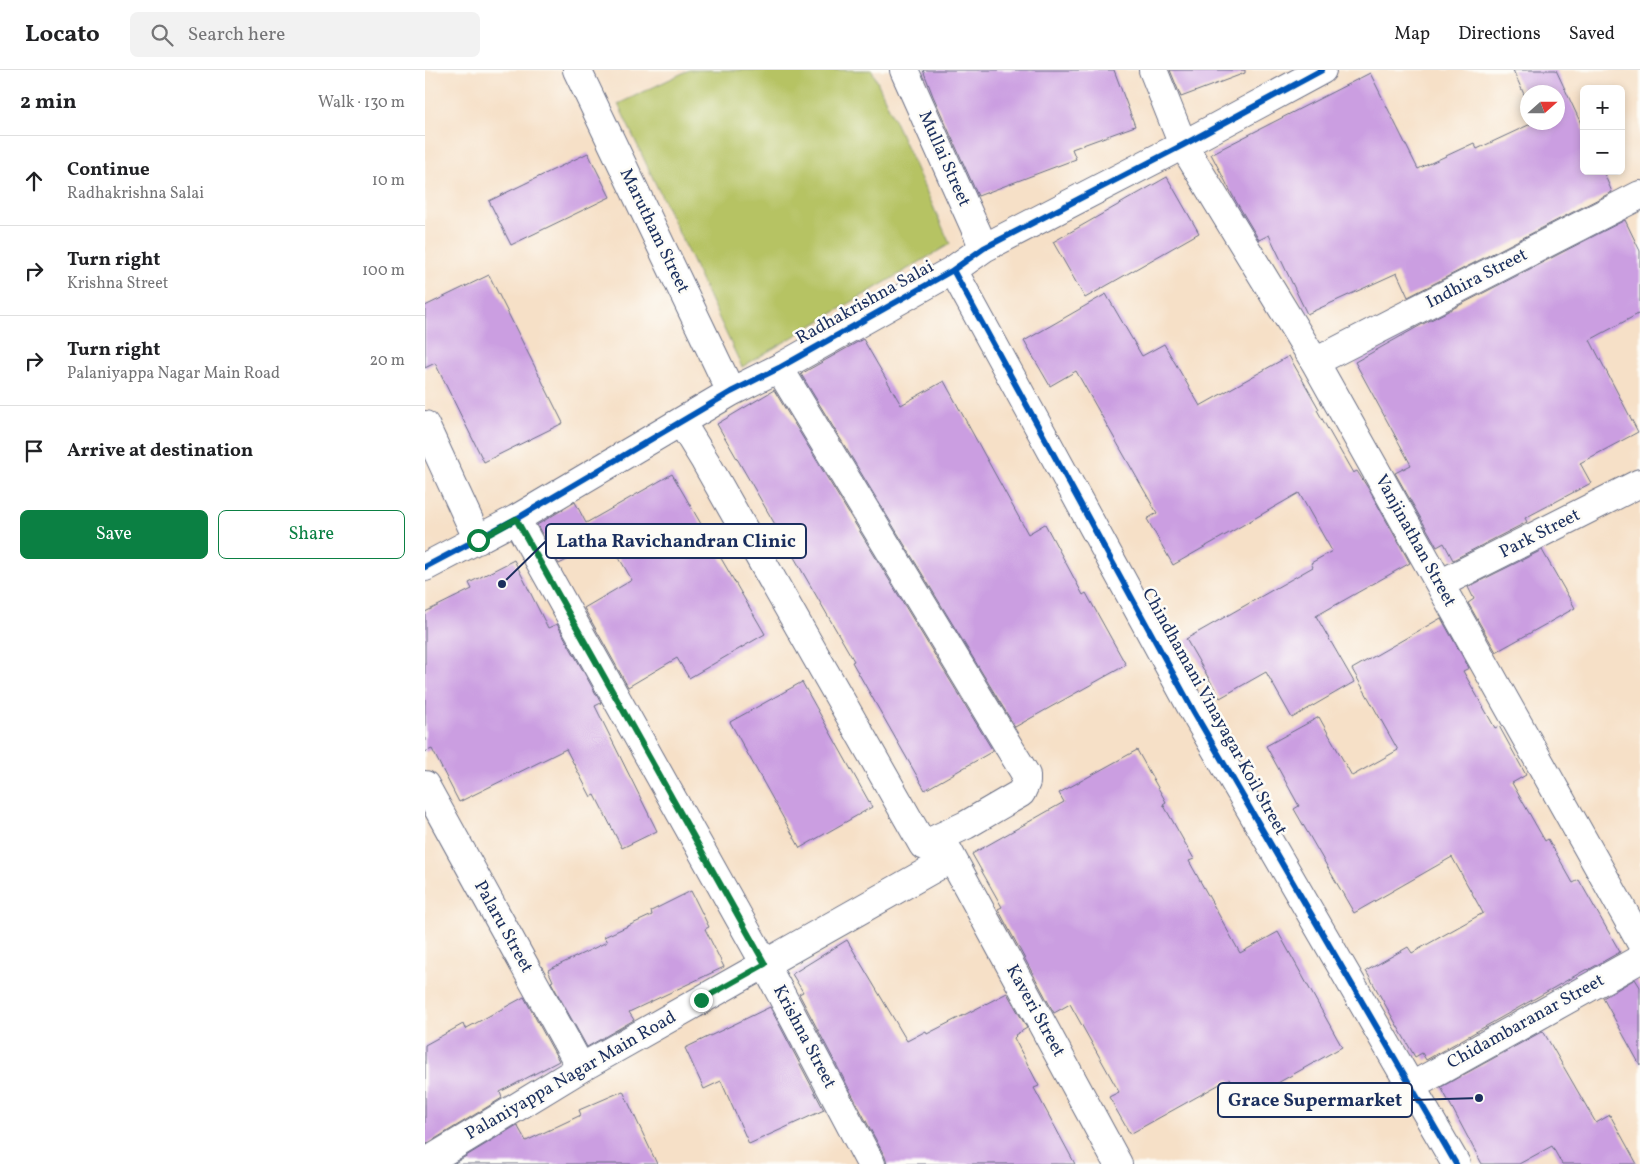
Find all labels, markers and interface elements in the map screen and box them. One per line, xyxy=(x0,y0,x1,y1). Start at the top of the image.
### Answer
search box xyxy=(130,12,480,57)
text: Locato xyxy=(25,18,100,52)
icon: search xyxy=(148,21,176,49)
text: Search here xyxy=(188,22,285,48)
text: Map xyxy=(1394,22,1430,47)
text: Directions xyxy=(1458,22,1541,47)
text: Saved xyxy=(1569,22,1615,47)
north arrow xyxy=(1520,85,1565,130)
map controls xyxy=(1580,85,1625,175)
button: + xyxy=(1580,85,1625,130)
text: 2 min xyxy=(20,88,77,117)
text: Walk · 130 m xyxy=(318,92,405,114)
street label: Mullai Street xyxy=(912,107,976,211)
button: − xyxy=(1580,130,1625,175)
text: Continue xyxy=(67,157,150,183)
street label: Marutham Street xyxy=(613,164,695,298)
icon: ahead xyxy=(20,167,48,195)
text: 10 m xyxy=(372,170,405,192)
text: Radhakrishna Salai xyxy=(67,183,204,205)
street label: Indhira Street xyxy=(1422,243,1532,315)
text: Turn right xyxy=(67,247,160,273)
street label: Radhakrishna Salai xyxy=(791,255,939,351)
icon: right xyxy=(20,257,48,285)
text: 100 m xyxy=(362,260,405,282)
text: Krishna Street xyxy=(67,273,168,295)
text: Turn right xyxy=(67,337,160,363)
icon: right xyxy=(20,347,48,375)
text: 20 m xyxy=(370,350,405,372)
text: Palaniyappa Nagar Main Road xyxy=(67,363,280,385)
icon: arrive xyxy=(20,437,48,465)
text: Arrive at destination xyxy=(67,438,253,464)
street label: Vanjinathan Street xyxy=(1368,470,1462,612)
street label: Park Street xyxy=(1495,503,1585,565)
button: Save xyxy=(20,510,208,559)
button: Share xyxy=(218,510,405,559)
callout: Latha Ravichandran Clinic xyxy=(546,524,806,558)
route start xyxy=(467,529,490,552)
text: Latha Ravichandran Clinic xyxy=(556,529,796,555)
street label: Chindhamani Vinayagar Koil Street xyxy=(1135,584,1293,840)
street label: Palaru Street xyxy=(467,876,539,978)
street label: Kaveri Street xyxy=(999,960,1071,1062)
street label: Chidambaranar Street xyxy=(1443,968,1609,1076)
street label: Krishna Street xyxy=(766,981,842,1093)
route end xyxy=(690,989,713,1012)
street label: Palaniyappa Nagar Main Road xyxy=(461,1005,681,1147)
callout: Grace Supermarket xyxy=(1218,1083,1412,1117)
text: Grace Supermarket xyxy=(1228,1088,1402,1114)

